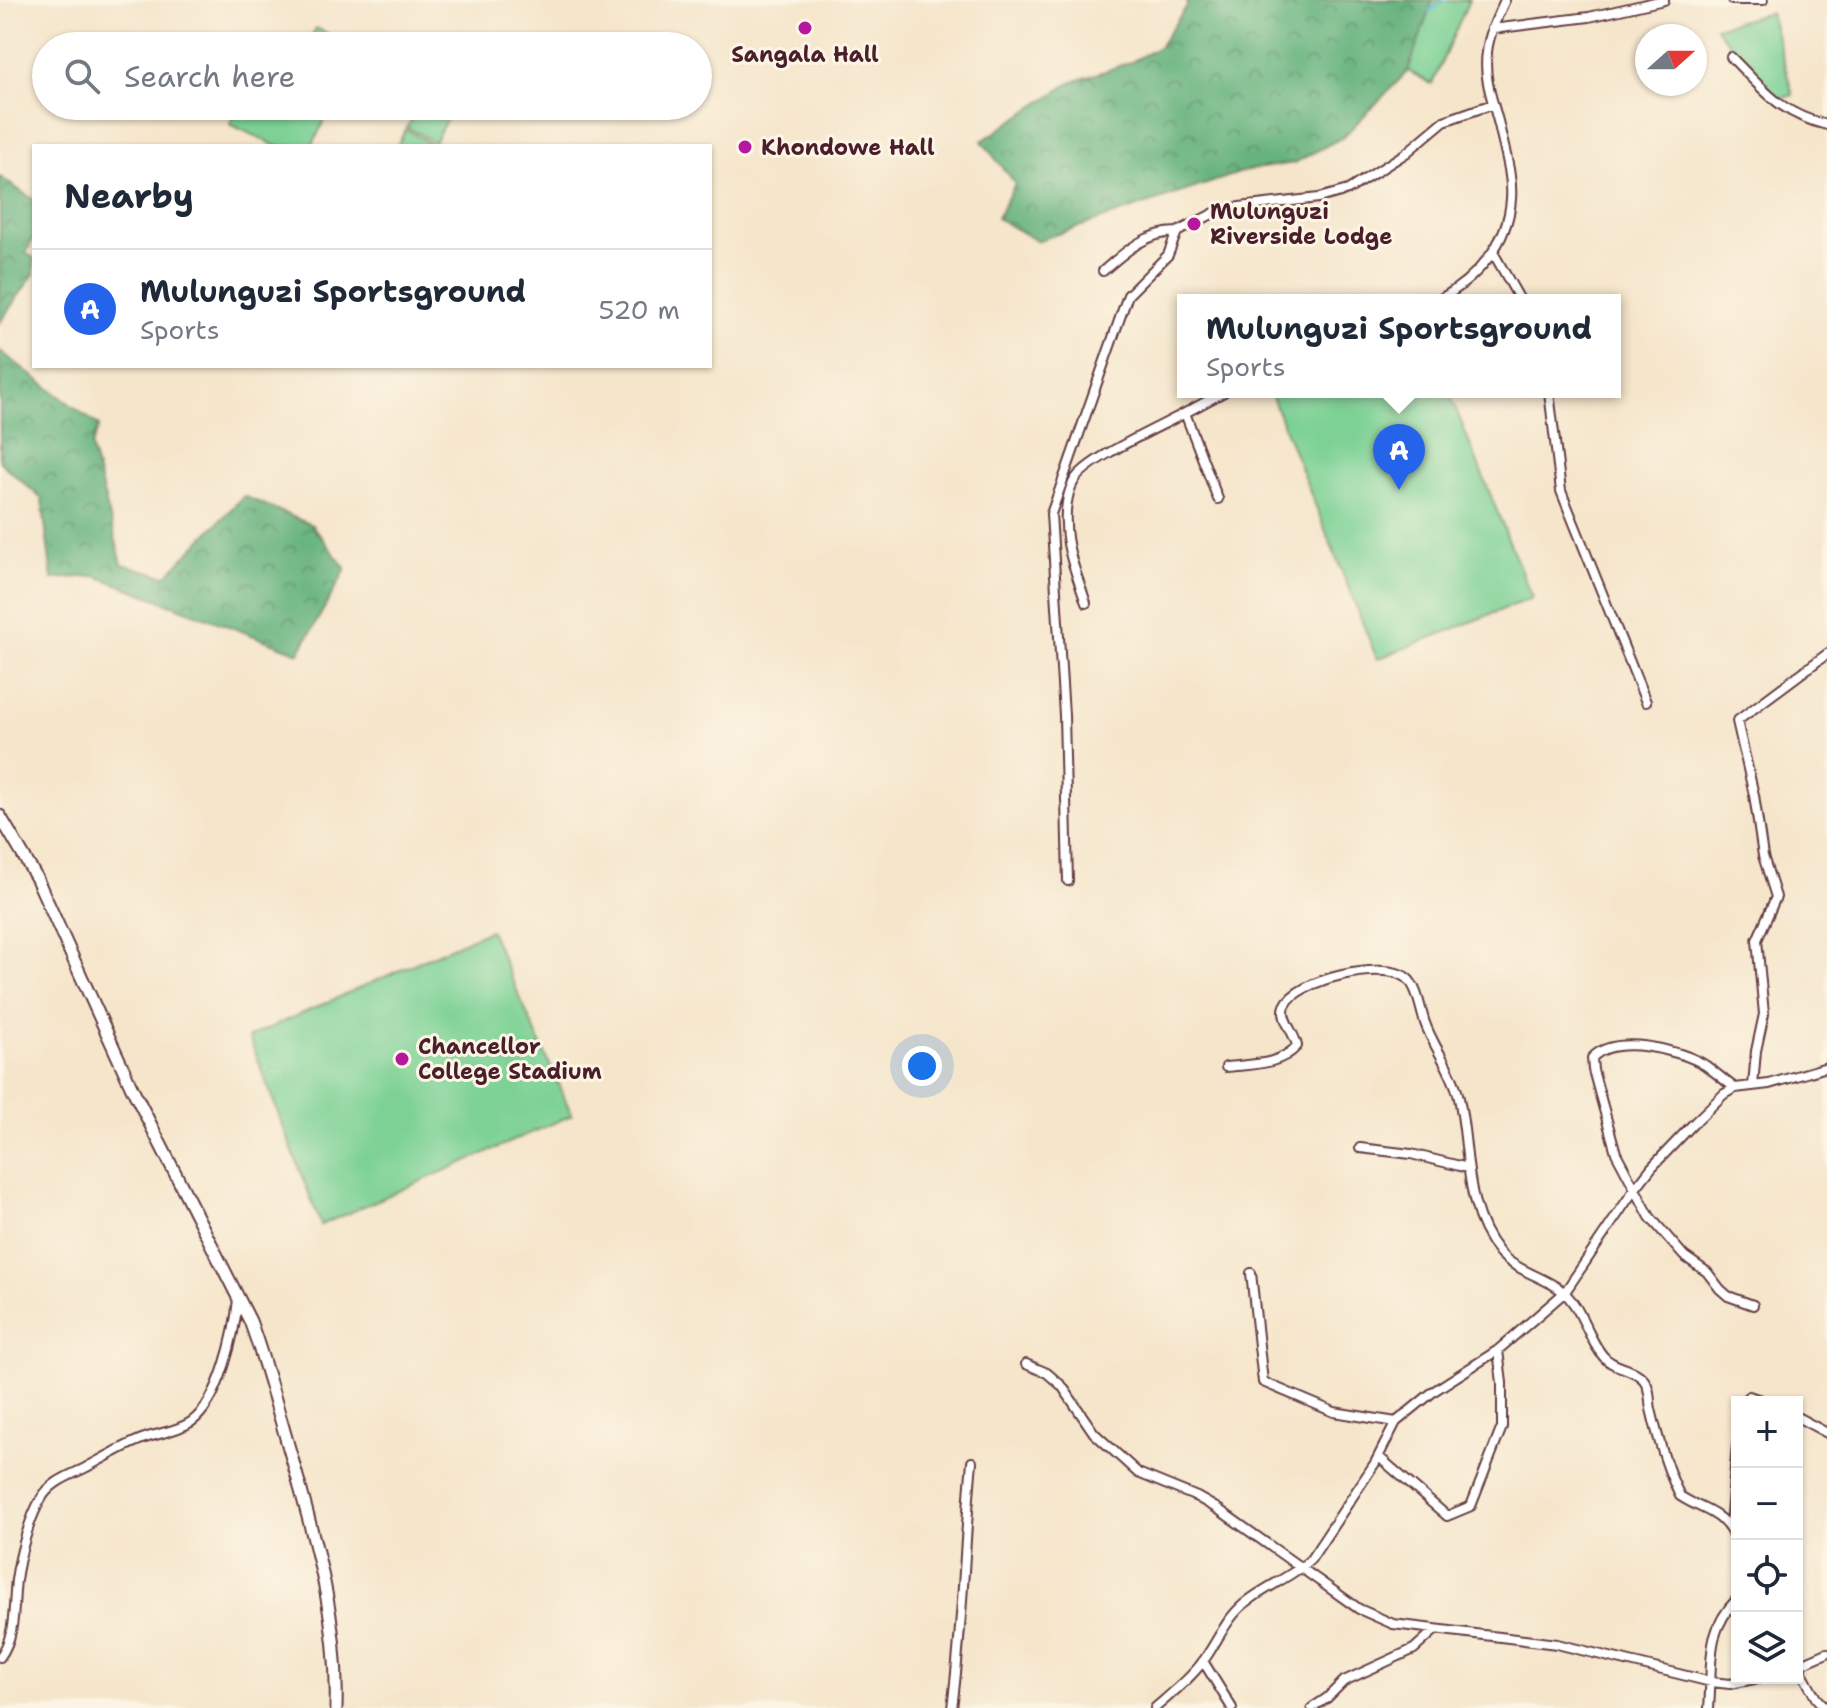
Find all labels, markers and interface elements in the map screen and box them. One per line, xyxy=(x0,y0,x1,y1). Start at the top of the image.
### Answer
marker: Sangala Hall xyxy=(796,19,814,37)
north arrow xyxy=(1635,24,1707,96)
search box xyxy=(32,32,712,120)
place label: Sangala Hall xyxy=(731,40,879,69)
icon: search xyxy=(60,54,104,98)
text: Search here xyxy=(124,56,295,97)
place label: Khondowe Hall xyxy=(761,133,935,162)
marker: Khondowe Hall xyxy=(736,138,754,156)
text: Nearby xyxy=(64,173,194,219)
place label: Mulunguzi Riverside Lodge xyxy=(1210,197,1392,251)
marker: Mulunguzi Riverside Lodge xyxy=(1185,215,1203,233)
text: Mulunguzi Sportsground xyxy=(140,271,526,312)
text: A xyxy=(80,292,100,327)
text: 520 m xyxy=(599,292,680,327)
popup xyxy=(1177,294,1621,398)
text: Mulunguzi Sportsground xyxy=(1206,308,1592,349)
text: Sports xyxy=(140,312,220,347)
text: Sports xyxy=(1206,349,1286,384)
pin: A xyxy=(1373,424,1425,490)
place label: Chancellor College Stadium xyxy=(418,1032,602,1086)
your location xyxy=(902,1046,942,1086)
marker: Chancellor College Stadium xyxy=(393,1050,411,1068)
map controls xyxy=(1731,1396,1803,1684)
button: + xyxy=(1731,1396,1803,1468)
button: − xyxy=(1731,1468,1803,1540)
button: locate xyxy=(1731,1540,1803,1612)
button: layers xyxy=(1731,1612,1803,1684)

